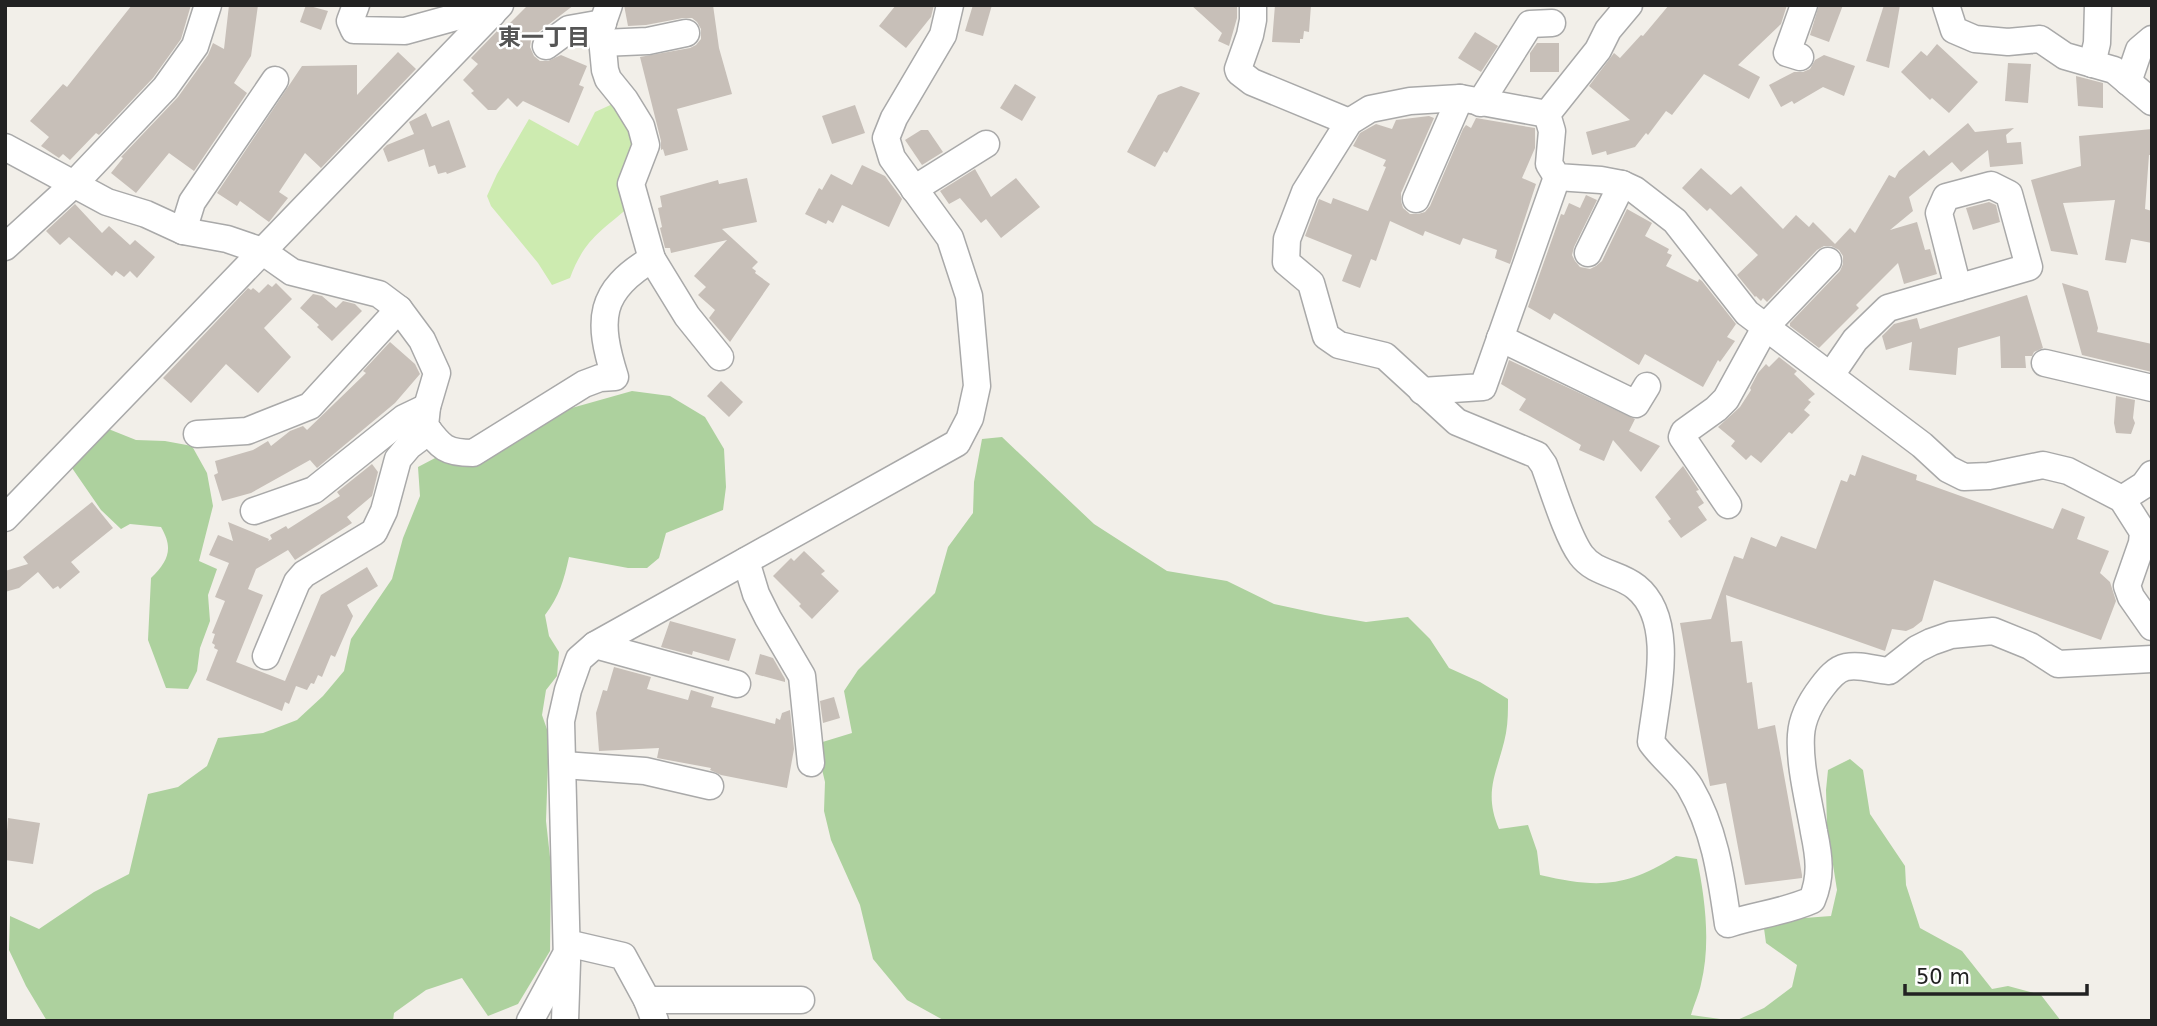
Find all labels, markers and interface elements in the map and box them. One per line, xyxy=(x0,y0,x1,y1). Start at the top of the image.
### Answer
district label: 東一丁目 xyxy=(498,24,590,50)
scale bar xyxy=(1905,953,2087,997)
text: 50 m xyxy=(1916,965,1970,989)

